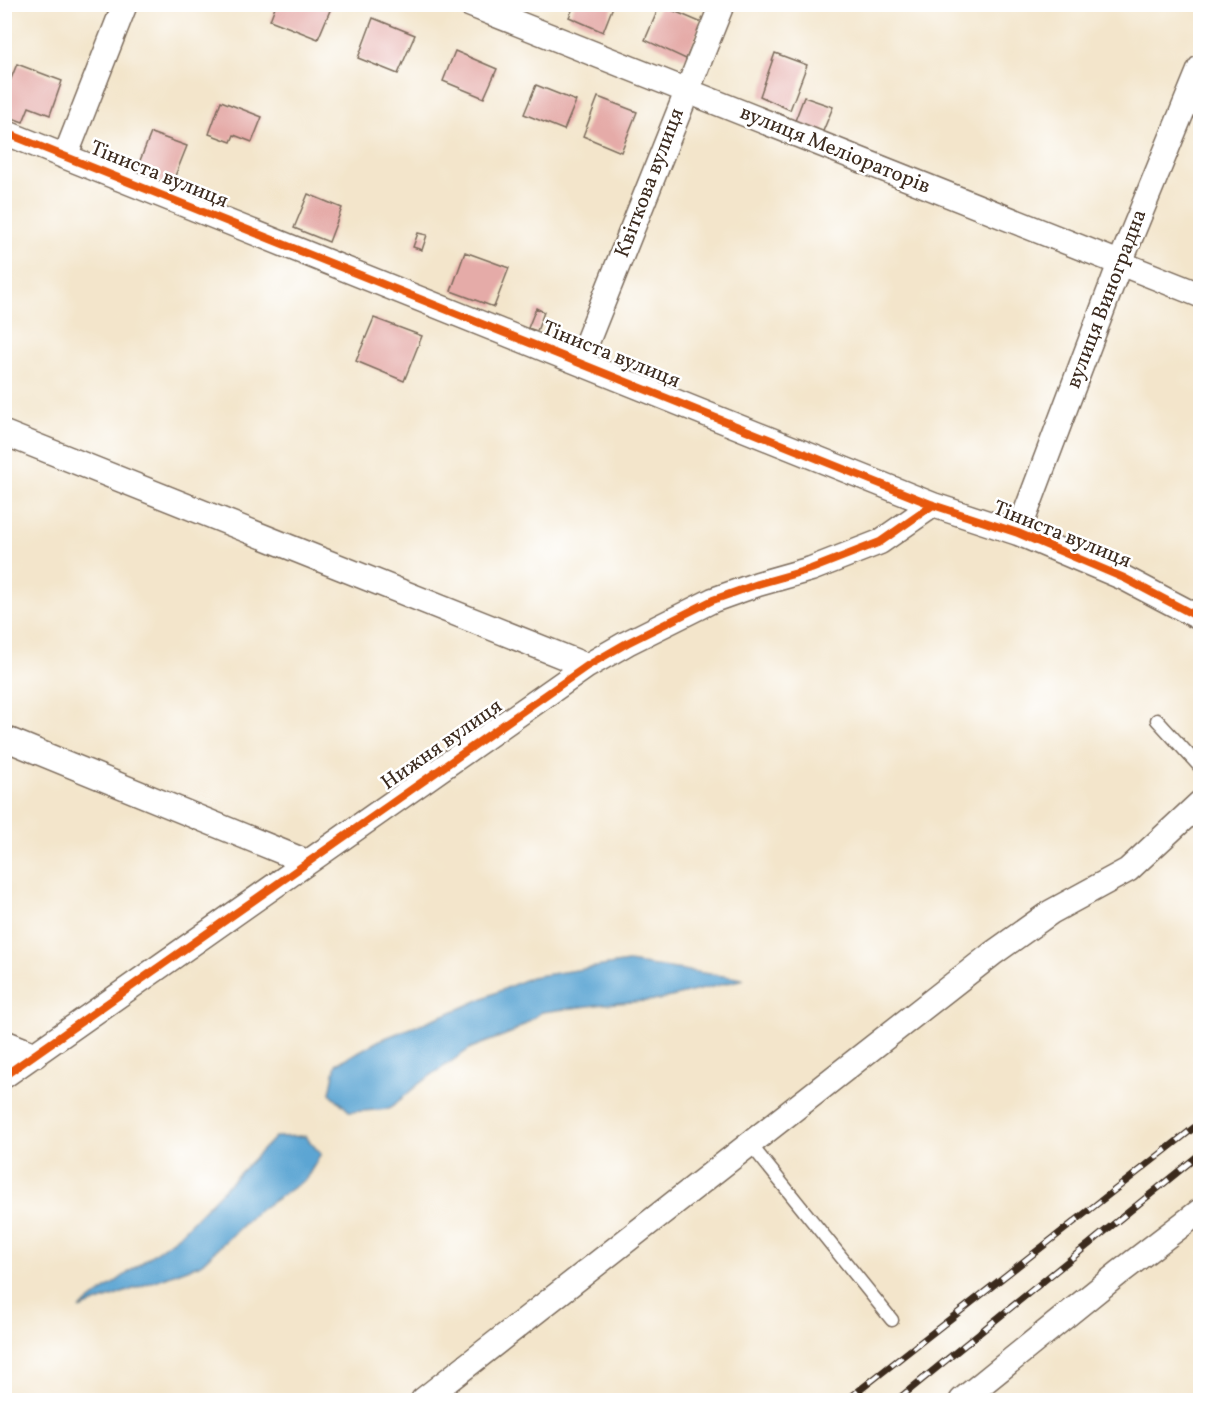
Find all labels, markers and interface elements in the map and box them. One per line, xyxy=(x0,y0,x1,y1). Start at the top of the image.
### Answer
street label: вулиця Меліораторів xyxy=(735,98,935,202)
street label: Квіткова вулиця xyxy=(608,104,692,262)
street label: Тіниста вулиця xyxy=(86,134,233,216)
street label: вулиця Виноградна xyxy=(1059,205,1155,393)
street label: Тіниста вулиця xyxy=(538,314,685,396)
street label: Тіниста вулиця xyxy=(989,494,1136,576)
street label: Нижня вулиця xyxy=(376,692,509,798)

